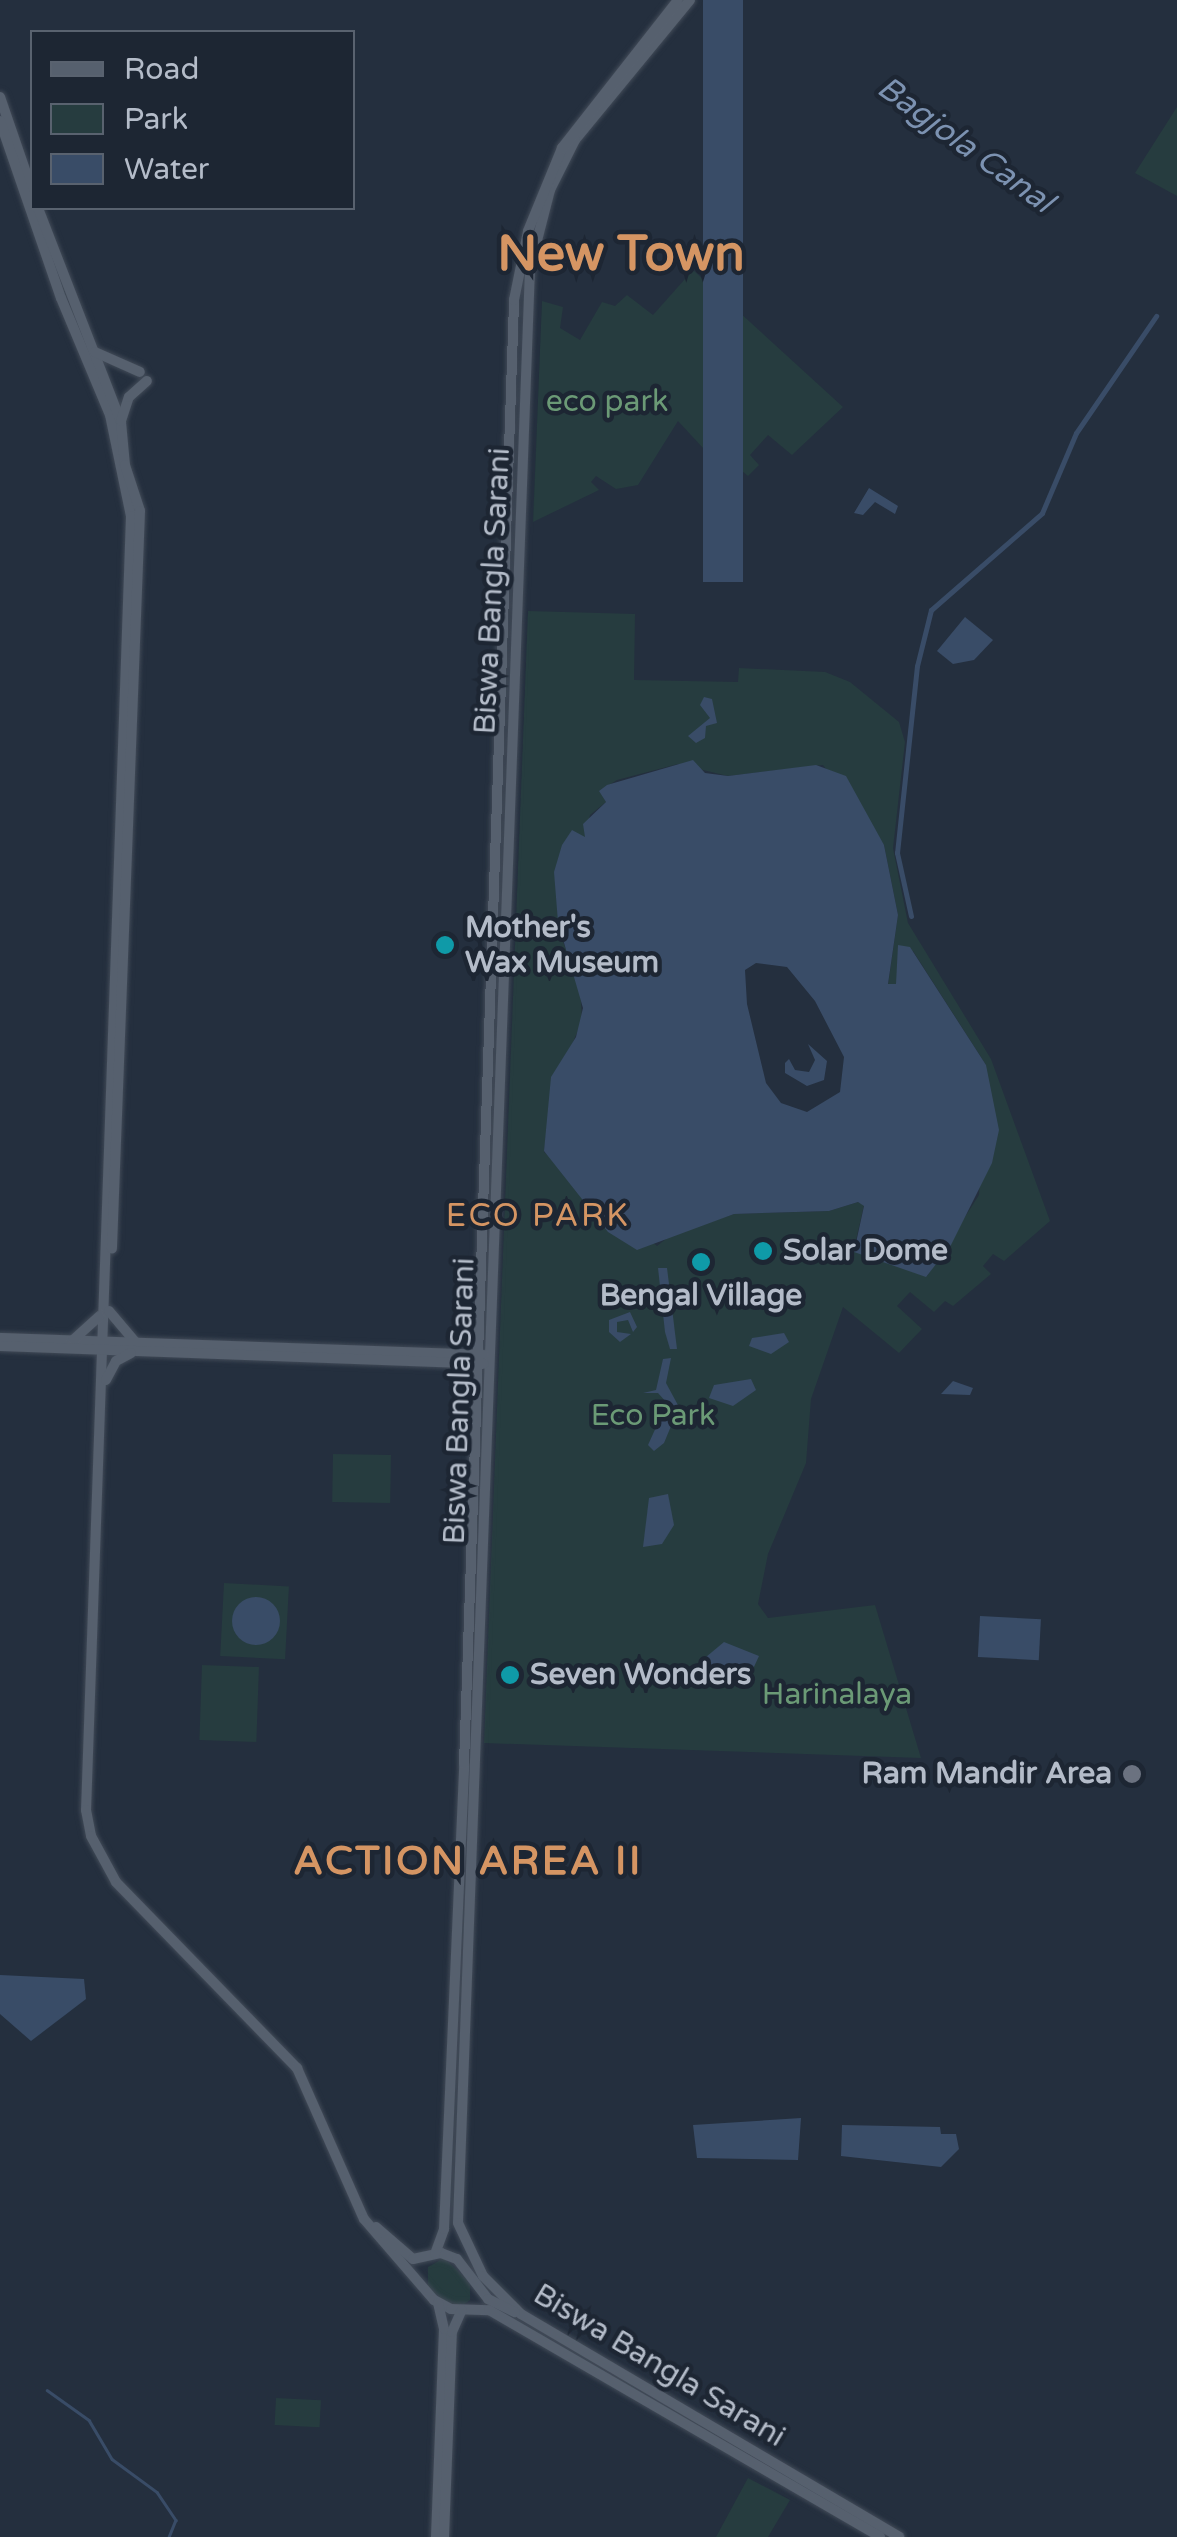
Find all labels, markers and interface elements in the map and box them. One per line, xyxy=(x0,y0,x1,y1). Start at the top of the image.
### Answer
legend xyxy=(30,30,355,210)
text: Road xyxy=(124,51,199,88)
water label: Bagjola Canal xyxy=(870,68,1060,222)
text: Park xyxy=(124,101,188,138)
text: Water xyxy=(124,151,209,188)
district label: New Town xyxy=(497,225,745,285)
park label: eco park xyxy=(546,384,668,420)
street label: Biswa Bangla Sarani xyxy=(468,447,518,735)
place label: Mother's Wax Museum xyxy=(465,910,659,980)
marker: Mother's Wax Museum xyxy=(434,934,456,956)
district label: ECO PARK xyxy=(446,1197,630,1235)
place label: Solar Dome xyxy=(783,1233,948,1269)
marker: Solar Dome xyxy=(752,1240,774,1262)
marker: Bengal Village xyxy=(690,1251,712,1273)
street label: Biswa Bangla Sarani xyxy=(437,1257,483,1545)
place label: Bengal Village xyxy=(600,1278,802,1314)
park label: Eco Park xyxy=(591,1398,715,1434)
place label: Seven Wonders xyxy=(530,1657,751,1693)
marker: Seven Wonders xyxy=(499,1664,521,1686)
park label: Harinalaya xyxy=(762,1677,912,1713)
place label: Ram Mandir Area xyxy=(862,1756,1112,1792)
marker: Ram Mandir Area xyxy=(1121,1763,1143,1785)
district label: ACTION AREA II xyxy=(293,1837,643,1885)
street label: Biswa Bangla Sarani xyxy=(527,2277,791,2455)

